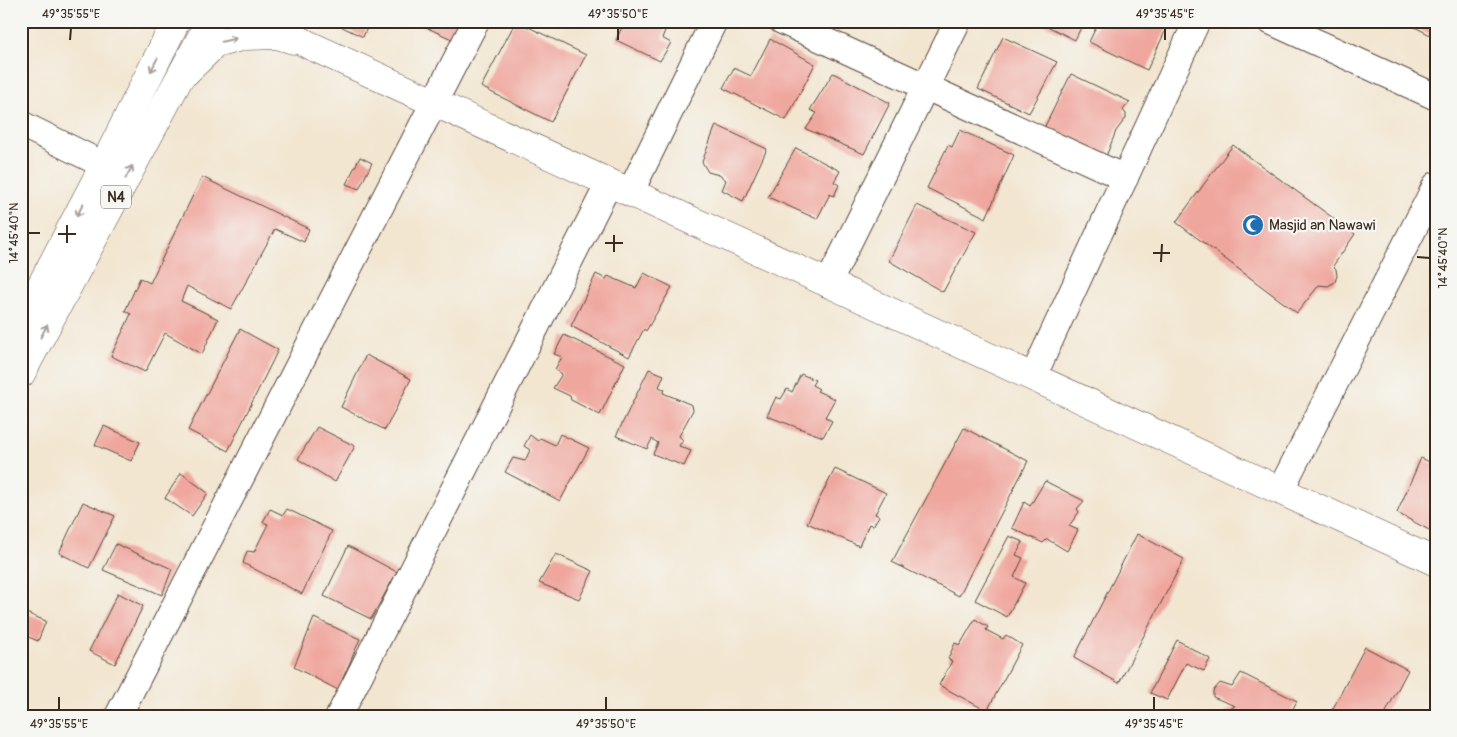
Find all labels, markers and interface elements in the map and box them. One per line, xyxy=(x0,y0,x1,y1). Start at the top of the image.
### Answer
text: 49°35'55"E xyxy=(42,7,100,22)
text: 49°35'50"E xyxy=(588,7,648,22)
text: 49°35'45"E xyxy=(1136,7,1194,22)
one-way arrow xyxy=(220,35,236,44)
one-way arrow xyxy=(149,57,158,72)
one-way arrow xyxy=(125,165,134,180)
road number: N4 xyxy=(101,186,131,208)
one-way arrow xyxy=(75,202,85,217)
text: 14°45'40"N xyxy=(7,203,22,263)
mosque icon: Masjid an Nawawi xyxy=(1241,213,1265,237)
place label: Masjid an Nawawi xyxy=(1269,216,1376,235)
text: 14°45'40"N xyxy=(1436,228,1451,288)
one-way arrow xyxy=(39,323,49,338)
text: 49°35'55"E xyxy=(30,717,88,732)
text: 49°35'50"E xyxy=(576,717,636,732)
text: 49°35'45"E xyxy=(1125,717,1183,732)

